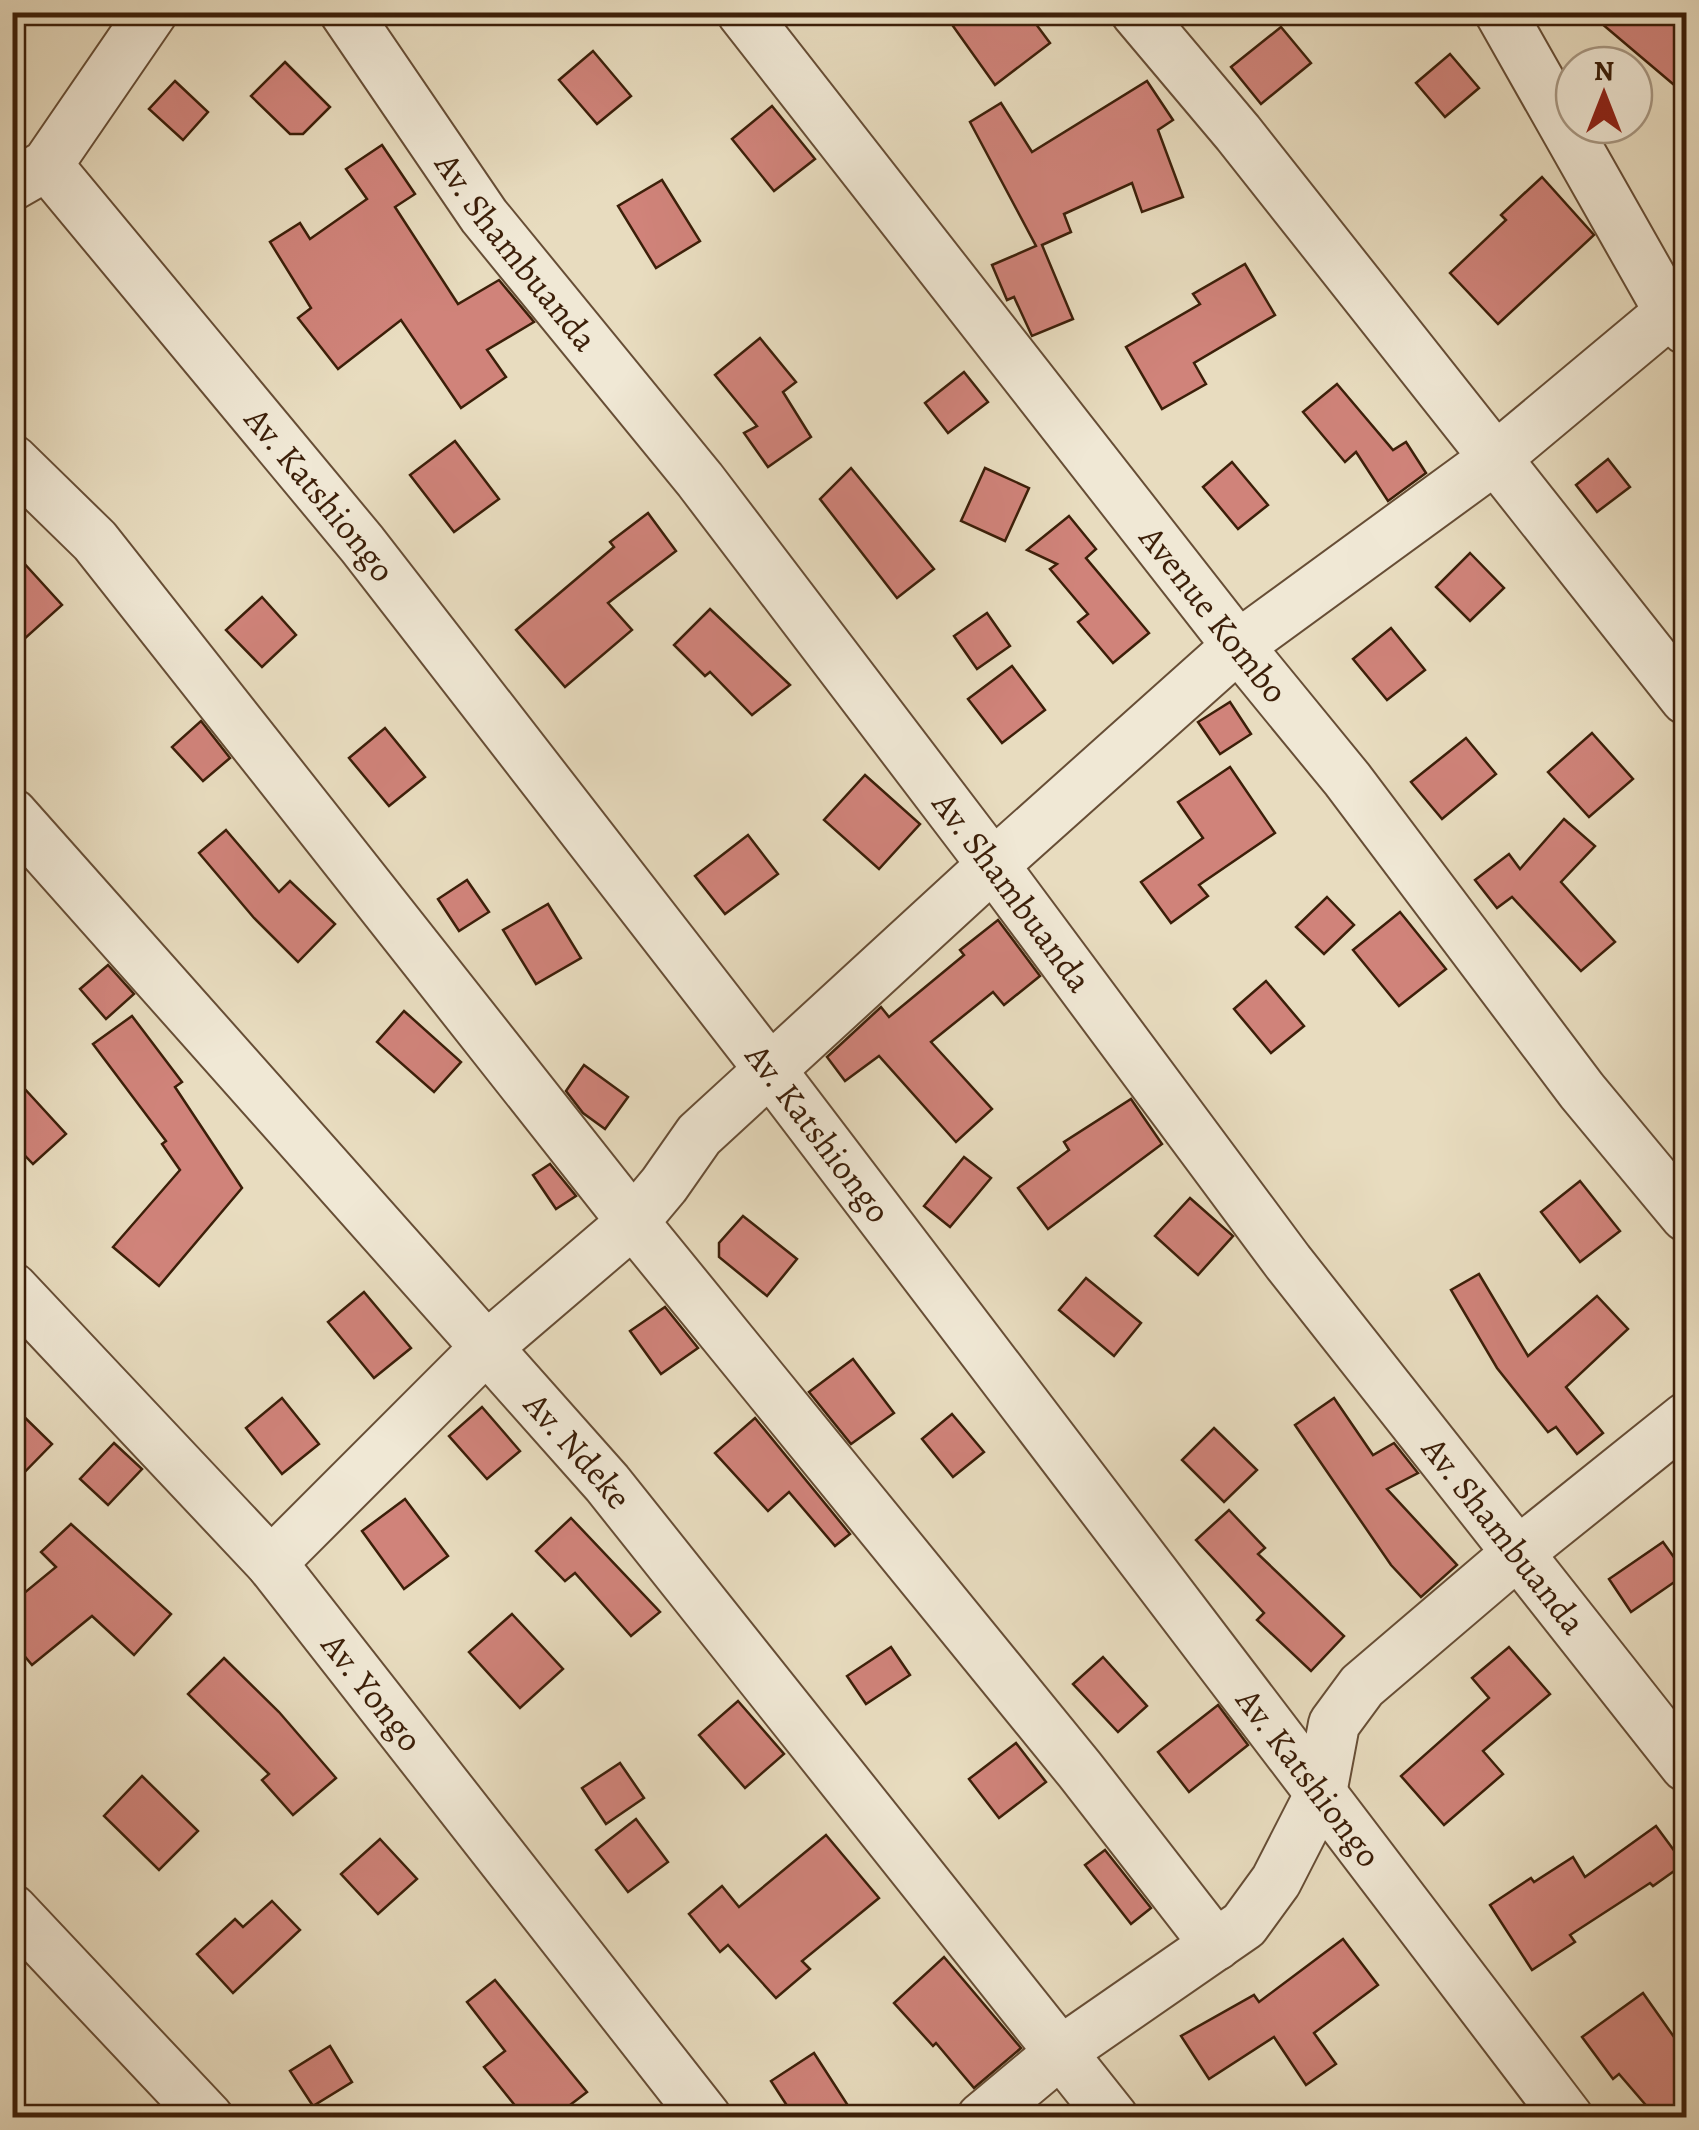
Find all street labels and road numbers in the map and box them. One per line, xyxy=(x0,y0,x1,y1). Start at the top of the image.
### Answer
street label: Av. Shambuanda xyxy=(423,142,609,362)
street label: Av. Katshiongo xyxy=(233,396,407,592)
street label: Avenue Kombo xyxy=(1128,515,1299,713)
street label: Av. Shambuanda xyxy=(921,781,1104,1003)
street label: Av. Katshiongo xyxy=(734,1033,902,1233)
street label: Av. Ndeke xyxy=(513,1381,643,1519)
street label: Av. Shambuanda xyxy=(1410,1426,1598,1645)
street label: Av. Yongo xyxy=(310,1622,434,1762)
street label: Av. Katshiongo xyxy=(1225,1677,1393,1877)

